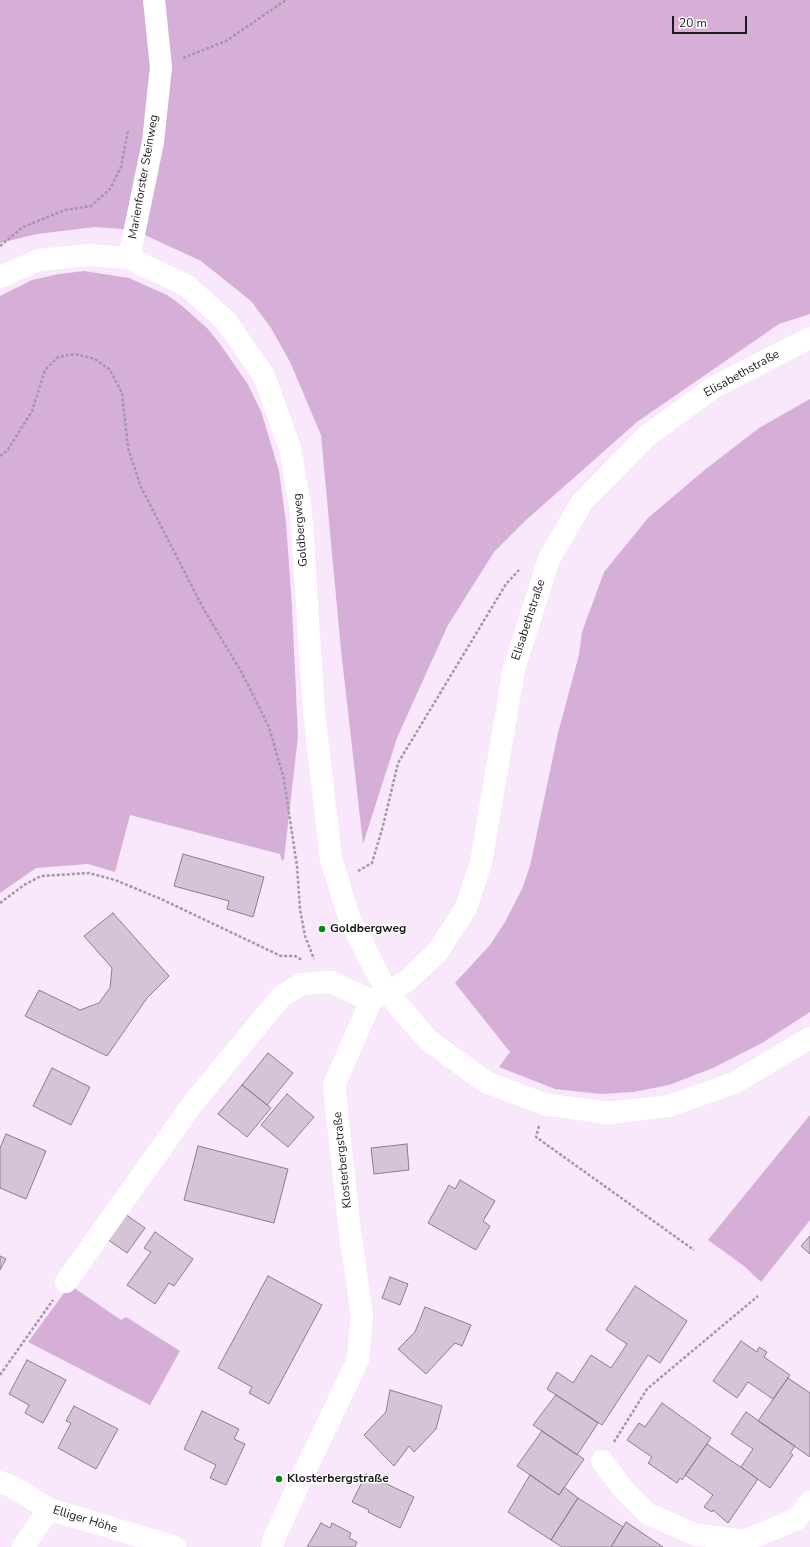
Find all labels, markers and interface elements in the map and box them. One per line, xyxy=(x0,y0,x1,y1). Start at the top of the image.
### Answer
scale bar xyxy=(674,8,749,34)
text: 20 m xyxy=(679,15,707,31)
street label: Marienforster Steinweg xyxy=(126,114,162,240)
street label: Elisabethstraße xyxy=(702,347,782,401)
street label: Goldbergweg xyxy=(291,493,311,567)
street label: Elisabethstraße xyxy=(509,578,549,662)
place label: Goldbergweg xyxy=(330,922,406,936)
marker: Goldbergweg xyxy=(317,924,327,934)
street label: Klosterbergstraße xyxy=(331,1111,355,1209)
place label: Klosterbergstraße xyxy=(287,1472,389,1486)
marker: Klosterbergstraße xyxy=(274,1474,284,1484)
street label: Elliger Höhe xyxy=(51,1503,119,1537)

